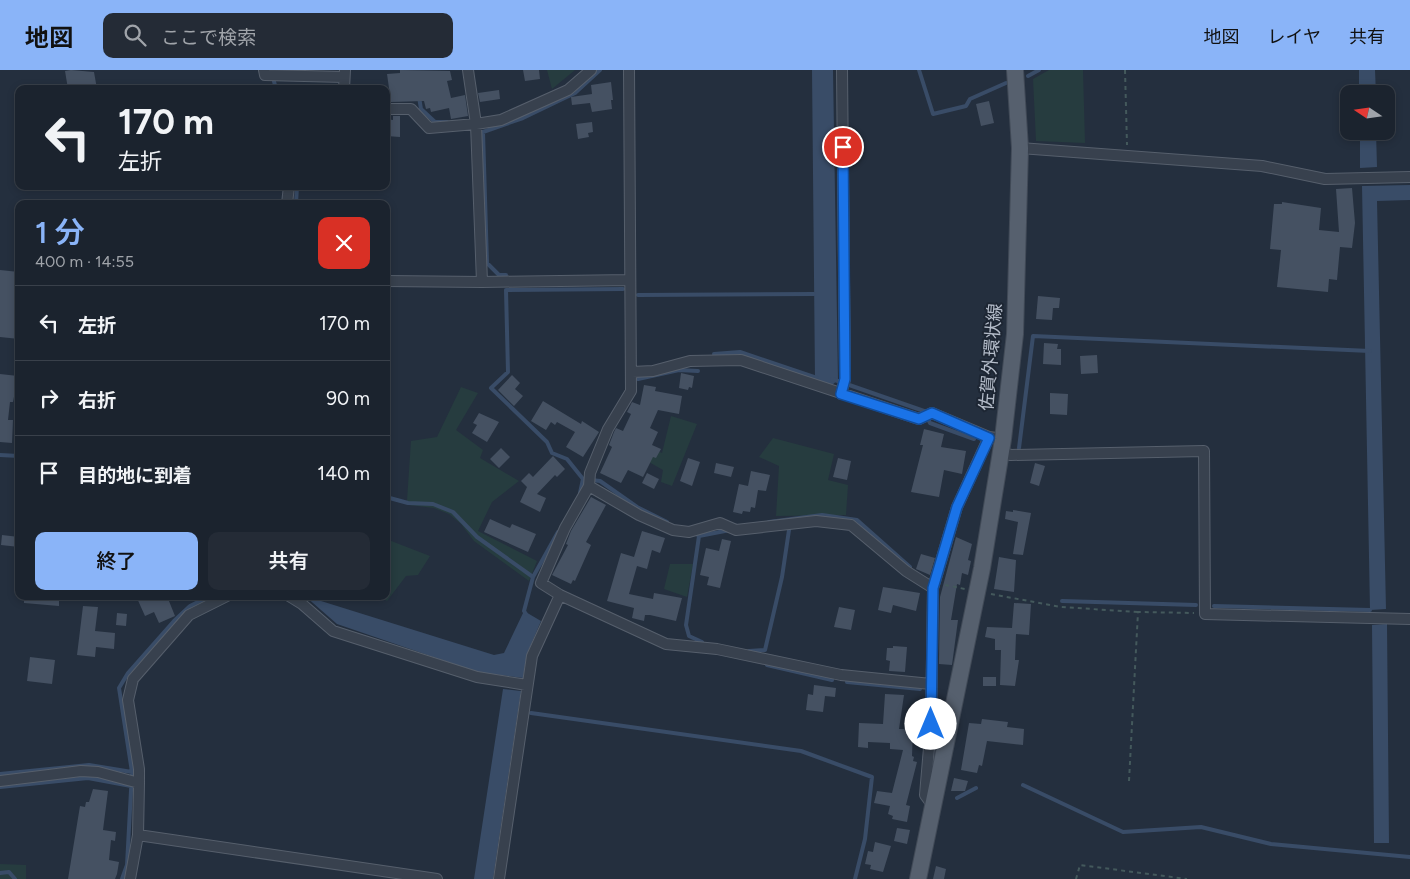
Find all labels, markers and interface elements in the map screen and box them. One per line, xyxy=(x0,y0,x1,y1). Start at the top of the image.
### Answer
search box xyxy=(103,13,453,58)
icon: search xyxy=(121,21,149,49)
text: 地図 xyxy=(25,23,73,52)
text: ここで検索 xyxy=(161,26,256,49)
text: 地図 xyxy=(1204,26,1240,48)
text: レイヤ xyxy=(1268,26,1321,48)
text: 共有 xyxy=(1349,26,1385,48)
north arrow xyxy=(1340,85,1395,140)
map controls xyxy=(1340,85,1395,140)
text: 170 m xyxy=(118,101,214,143)
icon: left xyxy=(35,105,100,170)
pin xyxy=(822,126,864,168)
icon: arrive xyxy=(829,133,857,161)
text: 左折 xyxy=(118,148,162,175)
text: 1 分 xyxy=(35,214,85,251)
button: close xyxy=(318,217,370,269)
text: 400 m · 14:55 xyxy=(35,252,134,271)
street label: 佐賀外環状線 xyxy=(975,302,1007,412)
icon: left xyxy=(35,309,63,337)
text: 170 m xyxy=(319,312,370,335)
text: 左折 xyxy=(78,314,116,337)
icon: right xyxy=(35,384,63,412)
text: 90 m xyxy=(326,387,370,410)
text: 右折 xyxy=(78,389,116,412)
icon: arrive xyxy=(35,459,63,487)
text: 140 m xyxy=(317,462,370,485)
text: 目的地に到着 xyxy=(78,464,192,487)
button: 終了 xyxy=(35,532,198,590)
button: 共有 xyxy=(208,532,370,590)
position arrow xyxy=(904,697,956,749)

